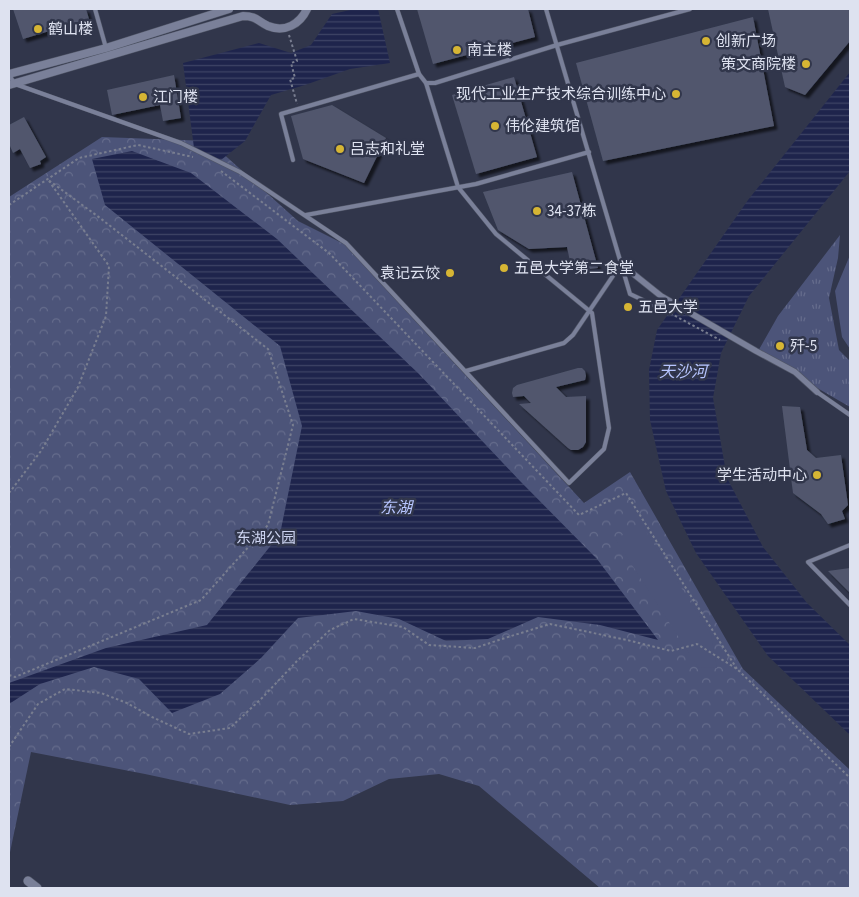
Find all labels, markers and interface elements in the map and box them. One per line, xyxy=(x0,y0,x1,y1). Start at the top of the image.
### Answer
place label: 鹤山楼 xyxy=(48,19,93,40)
marker: 鹤山楼 xyxy=(32,23,44,35)
place label: 创新广场 xyxy=(716,31,776,52)
marker: 创新广场 xyxy=(700,35,712,47)
place label: 南主楼 xyxy=(467,40,512,61)
marker: 南主楼 xyxy=(451,44,463,56)
place label: 策文商院楼 xyxy=(721,54,796,75)
marker: 策文商院楼 xyxy=(800,58,812,70)
place label: 现代工业生产技术综合训练中心 xyxy=(456,84,666,105)
place label: 江门楼 xyxy=(153,87,198,108)
marker: 现代工业生产技术综合训练中心 xyxy=(670,88,682,100)
marker: 江门楼 xyxy=(137,91,149,103)
place label: 伟伦建筑馆 xyxy=(505,116,580,137)
marker: 伟伦建筑馆 xyxy=(489,120,501,132)
place label: 吕志和礼堂 xyxy=(350,139,425,160)
marker: 吕志和礼堂 xyxy=(334,143,346,155)
place label: 34-37栋 xyxy=(547,201,597,222)
marker: 34-37栋 xyxy=(531,205,543,217)
place label: 五邑大学第二食堂 xyxy=(514,258,634,279)
marker: 五邑大学第二食堂 xyxy=(498,262,510,274)
place label: 袁记云饺 xyxy=(380,263,440,284)
marker: 袁记云饺 xyxy=(444,267,456,279)
place label: 五邑大学 xyxy=(638,297,698,318)
marker: 五邑大学 xyxy=(622,301,634,313)
place label: 歼-5 xyxy=(790,336,817,357)
marker: 歼-5 xyxy=(774,340,786,352)
water label: 天沙河 xyxy=(659,361,710,383)
place label: 学生活动中心 xyxy=(717,465,807,486)
marker: 学生活动中心 xyxy=(811,469,823,481)
water label: 东湖 xyxy=(380,497,415,519)
park label: 东湖公园 xyxy=(236,528,296,549)

